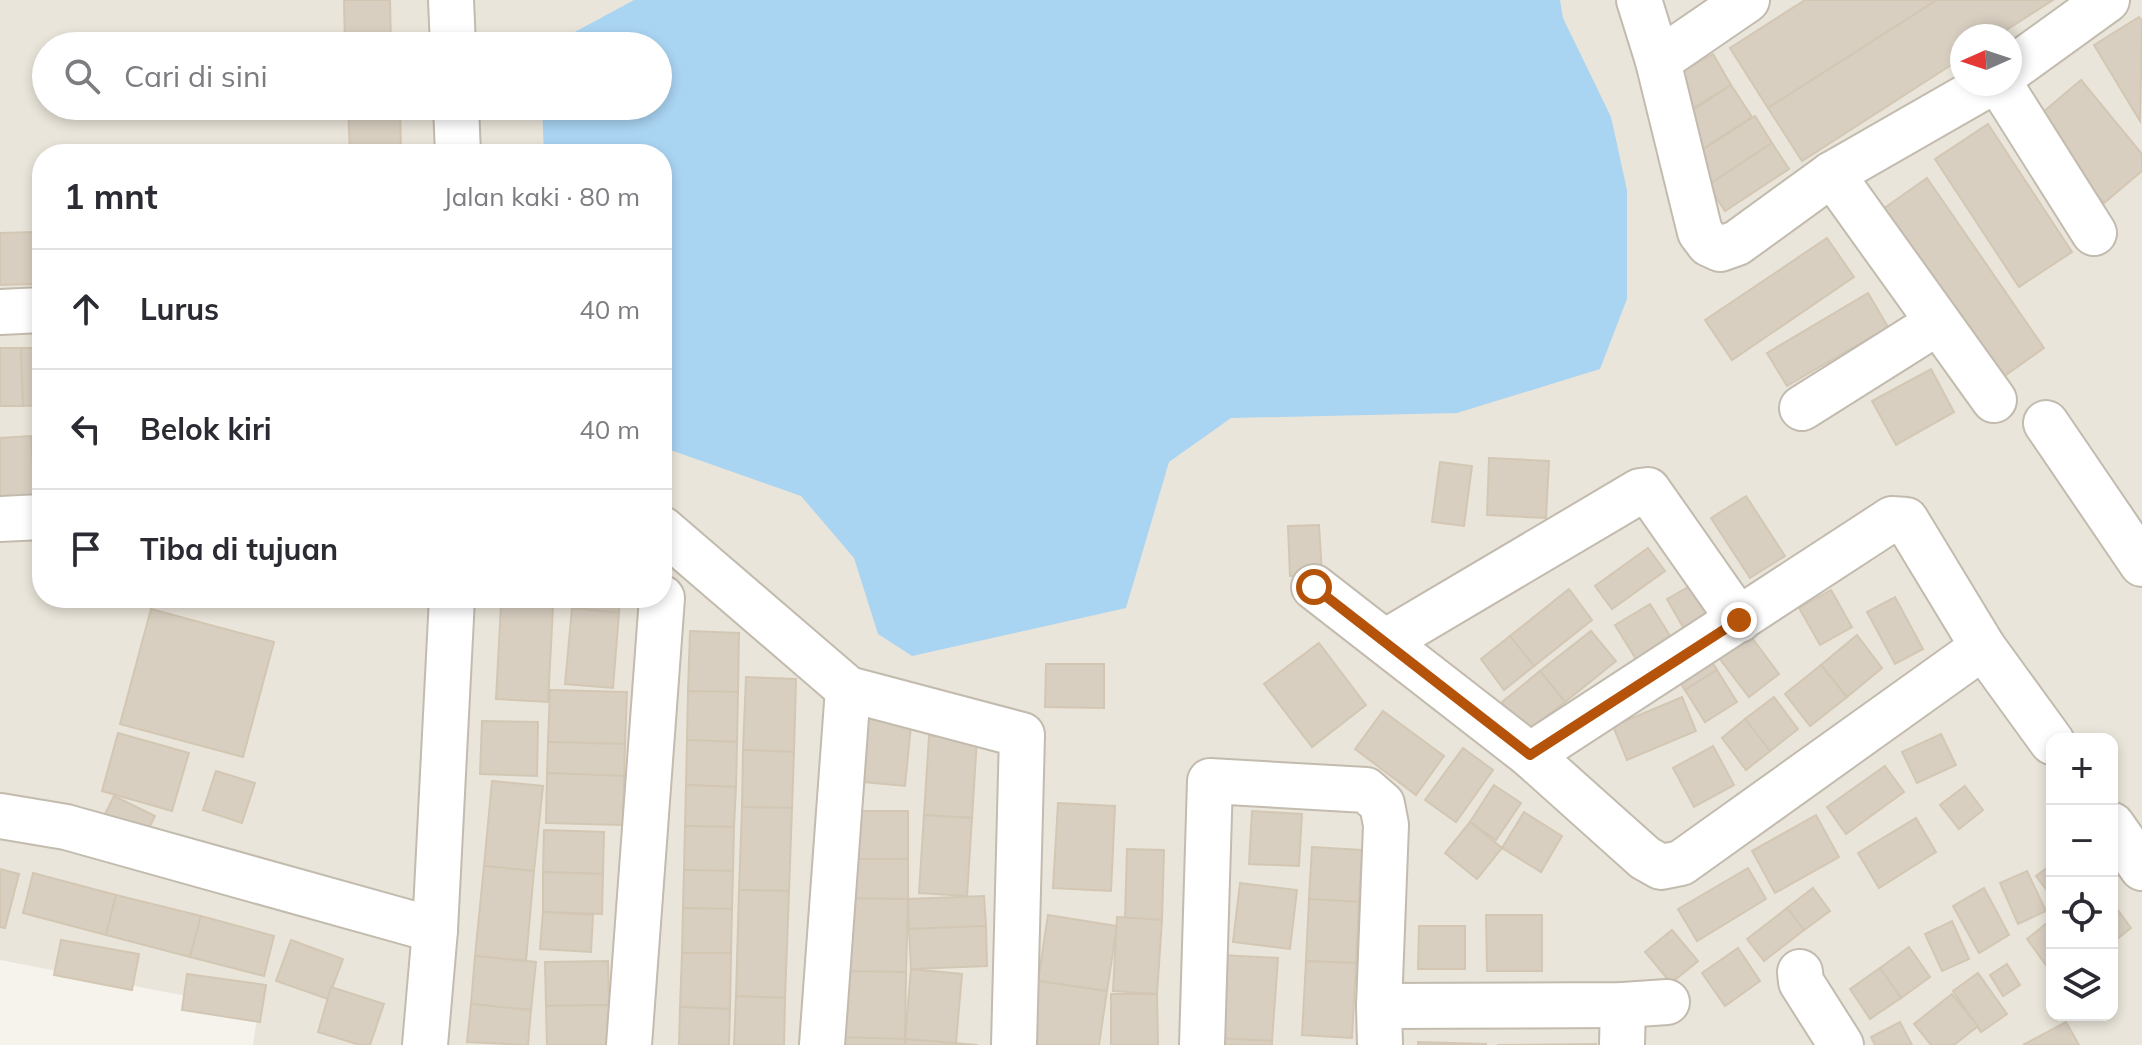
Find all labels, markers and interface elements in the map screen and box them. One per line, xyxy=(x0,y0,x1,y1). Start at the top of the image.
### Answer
north arrow xyxy=(1950,24,2022,96)
search box xyxy=(32,32,672,120)
icon: search xyxy=(60,54,104,98)
text: Cari di sini xyxy=(124,57,268,95)
text: 1 mnt xyxy=(64,175,158,218)
text: Jalan kaki · 80 m xyxy=(443,180,640,213)
icon: ahead xyxy=(64,287,108,331)
text: Lurus xyxy=(140,290,219,328)
text: 40 m xyxy=(579,293,640,326)
icon: left xyxy=(64,407,108,451)
text: Belok kiri xyxy=(140,410,272,448)
text: 40 m xyxy=(579,413,640,446)
icon: arrive xyxy=(64,527,108,571)
text: Tiba di tujuan xyxy=(140,530,338,568)
route start xyxy=(1296,569,1332,605)
route end xyxy=(1721,602,1757,638)
map controls xyxy=(2046,733,2118,1021)
button: + xyxy=(2046,733,2118,805)
button: − xyxy=(2046,805,2118,877)
button: locate xyxy=(2046,877,2118,949)
button: layers xyxy=(2046,949,2118,1021)

